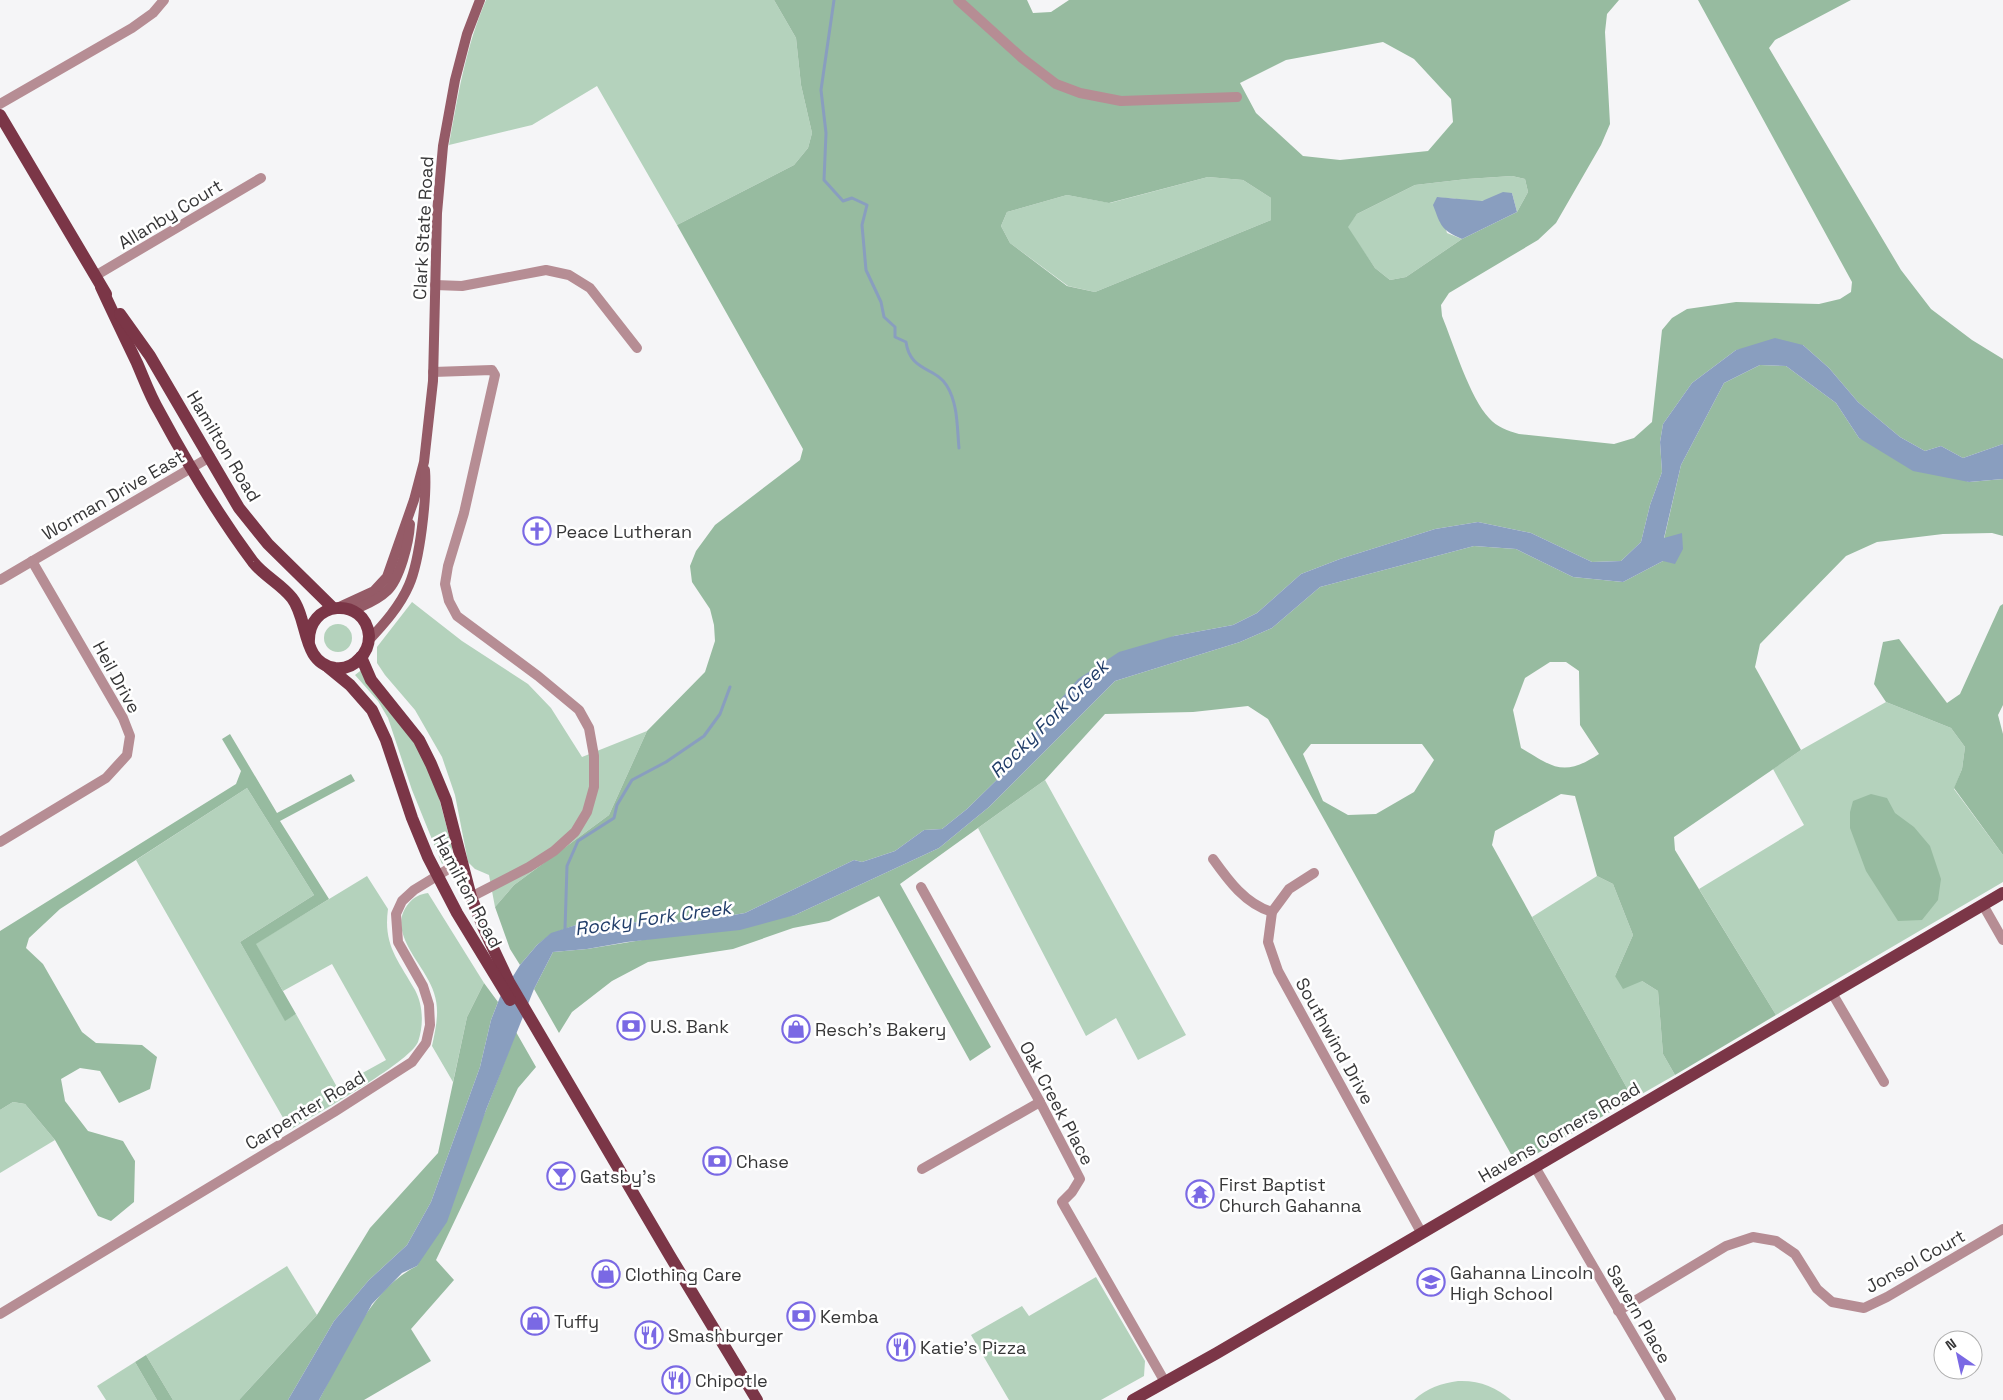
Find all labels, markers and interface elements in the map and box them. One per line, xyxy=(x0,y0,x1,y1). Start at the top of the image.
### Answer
street label: Clark State Road xyxy=(408,156,438,300)
street label: Allanby Court xyxy=(114,174,226,254)
street label: Hamilton Road xyxy=(182,386,266,506)
street label: Worman Drive East xyxy=(38,445,188,545)
church icon: Peace Lutheran xyxy=(522,516,552,546)
place label: Peace Lutheran xyxy=(556,520,692,543)
street label: Heil Drive xyxy=(88,637,146,717)
water label: Rocky Fork Creek xyxy=(984,652,1116,784)
street label: Hamilton Road xyxy=(428,830,508,952)
water label: Rocky Fork Creek xyxy=(573,894,736,941)
street label: Southwind Drive xyxy=(1291,973,1379,1109)
bank icon: U.S. Bank xyxy=(616,1011,646,1041)
shop icon: Resch's Bakery xyxy=(781,1014,811,1044)
place label: U.S. Bank xyxy=(650,1015,729,1038)
place label: Resch's Bakery xyxy=(815,1018,946,1041)
street label: Oak Creek Place xyxy=(1015,1037,1099,1169)
street label: Carpenter Road xyxy=(241,1065,369,1155)
street label: Havens Corners Road xyxy=(1474,1076,1644,1188)
bank icon: Chase xyxy=(702,1146,732,1176)
place label: Chase xyxy=(736,1150,789,1173)
bar icon: Gatsby's xyxy=(546,1161,576,1191)
place label: Gatsby's xyxy=(580,1165,656,1188)
place label: First Baptist Church Gahanna xyxy=(1219,1173,1361,1217)
temple icon: First Baptist Church Gahanna xyxy=(1185,1179,1215,1209)
street label: Jonsol Court xyxy=(1861,1224,1969,1298)
shop icon: Clothing Care xyxy=(591,1259,621,1289)
place label: Gahanna Lincoln High School xyxy=(1450,1261,1593,1305)
street label: Savern Place xyxy=(1602,1261,1676,1367)
place label: Clothing Care xyxy=(625,1263,742,1286)
school or university icon: Gahanna Lincoln High School xyxy=(1416,1267,1446,1297)
bank icon: Kemba xyxy=(786,1301,816,1331)
place label: Kemba xyxy=(820,1305,879,1328)
shop icon: Tuffy xyxy=(520,1306,550,1336)
place label: Tuffy xyxy=(554,1310,599,1333)
restaurant icon: Smashburger xyxy=(634,1320,664,1350)
place label: Smashburger xyxy=(668,1324,784,1347)
north arrow xyxy=(1933,1330,1983,1380)
restaurant icon: Katie's Pizza xyxy=(886,1332,916,1362)
text: N xyxy=(1942,1334,1960,1354)
place label: Katie's Pizza xyxy=(920,1336,1026,1359)
restaurant icon: Chipotle xyxy=(661,1365,691,1395)
place label: Chipotle xyxy=(695,1369,768,1392)

